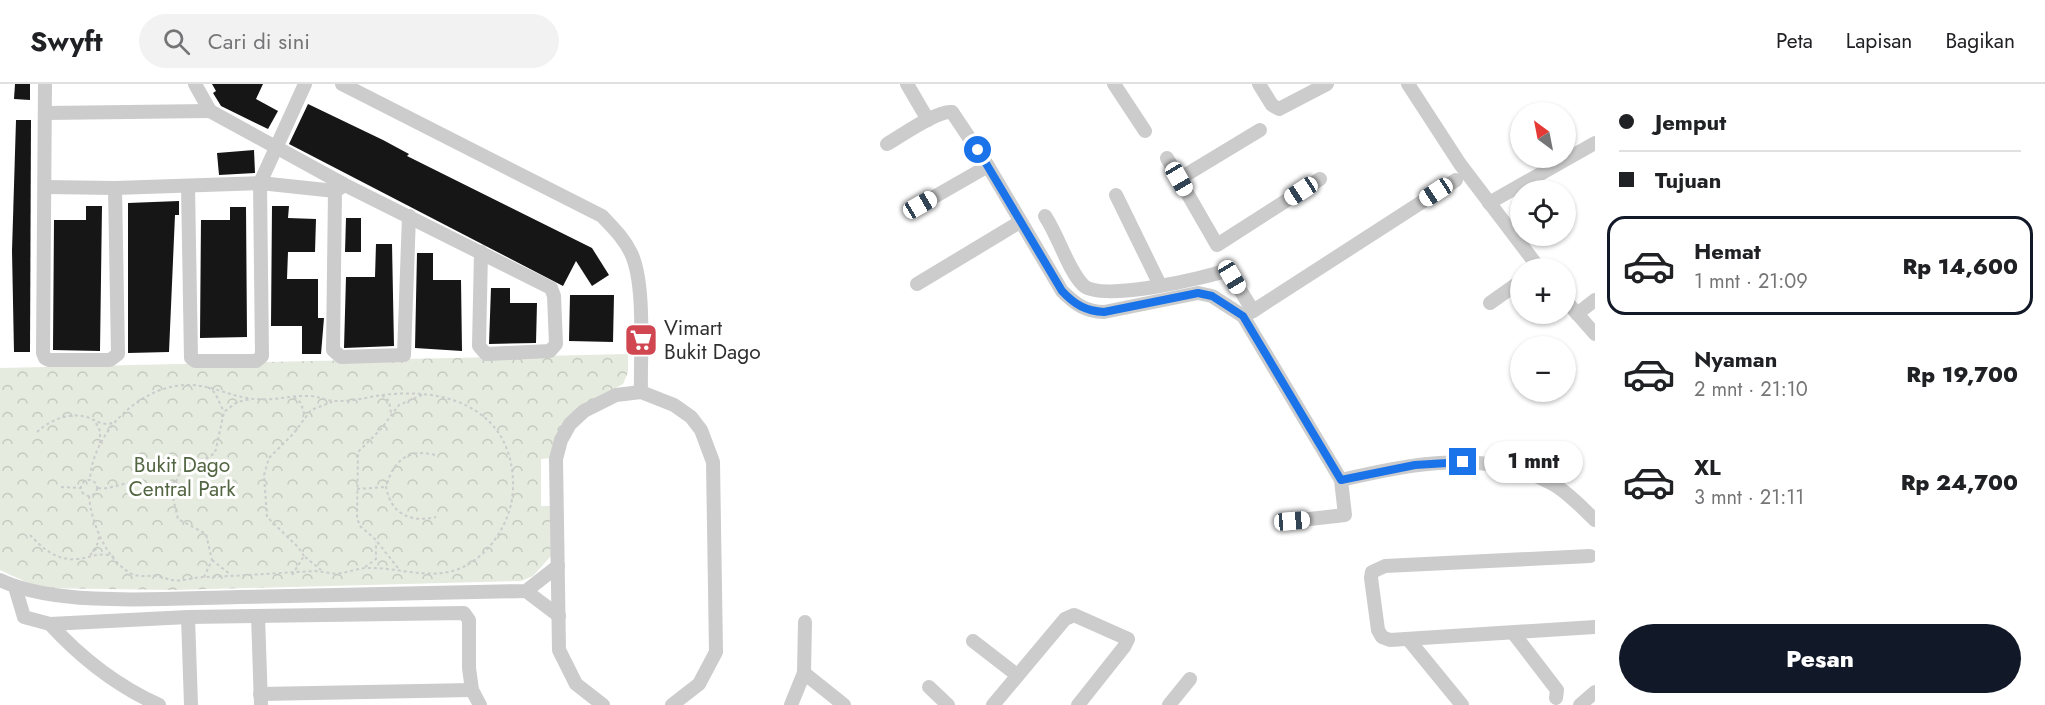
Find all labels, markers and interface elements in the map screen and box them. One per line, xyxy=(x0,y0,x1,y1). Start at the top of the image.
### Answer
search box xyxy=(139,14,559,68)
text: Swyft xyxy=(30,21,103,62)
icon: search xyxy=(160,25,193,58)
text: Cari di sini xyxy=(208,25,310,57)
text: Peta xyxy=(1776,26,1813,56)
text: Lapisan xyxy=(1846,26,1912,56)
text: Bagikan xyxy=(1945,26,2015,56)
north arrow xyxy=(1510,102,1576,168)
map controls xyxy=(1510,102,1576,402)
text: Jemput xyxy=(1655,106,1726,138)
route start xyxy=(964,136,991,163)
car xyxy=(1162,159,1196,199)
text: Tujuan xyxy=(1655,164,1721,196)
car xyxy=(1281,174,1321,208)
car xyxy=(1416,175,1456,209)
button: locate xyxy=(1510,180,1576,246)
car xyxy=(900,188,940,222)
text: Hemat xyxy=(1694,235,1761,267)
icon: car xyxy=(1622,239,1676,293)
text: Rp 14,600 xyxy=(1902,250,2018,282)
car xyxy=(1215,257,1249,297)
button: + xyxy=(1510,258,1576,324)
text: 1 mnt · 21:09 xyxy=(1694,267,1808,296)
place label: Vimart Bukit Dago xyxy=(664,313,761,367)
supermarket icon: Vimart Bukit Dago xyxy=(623,322,659,358)
button: − xyxy=(1510,336,1576,402)
text: Nyaman xyxy=(1694,343,1777,375)
icon: car xyxy=(1622,347,1676,401)
text: Rp 19,700 xyxy=(1906,358,2018,390)
text: 2 mnt · 21:10 xyxy=(1694,375,1808,404)
callout: 1 mnt xyxy=(1484,441,1583,483)
text: 1 mnt xyxy=(1508,447,1559,476)
route end xyxy=(1449,448,1476,475)
park label: Bukit Dago Central Park xyxy=(128,450,236,504)
text: XL xyxy=(1694,451,1721,483)
icon: car xyxy=(1622,455,1676,509)
text: Rp 24,700 xyxy=(1901,466,2018,498)
text: 3 mnt · 21:11 xyxy=(1694,483,1804,512)
car xyxy=(1273,510,1311,532)
button: Pesan xyxy=(1619,624,2021,693)

